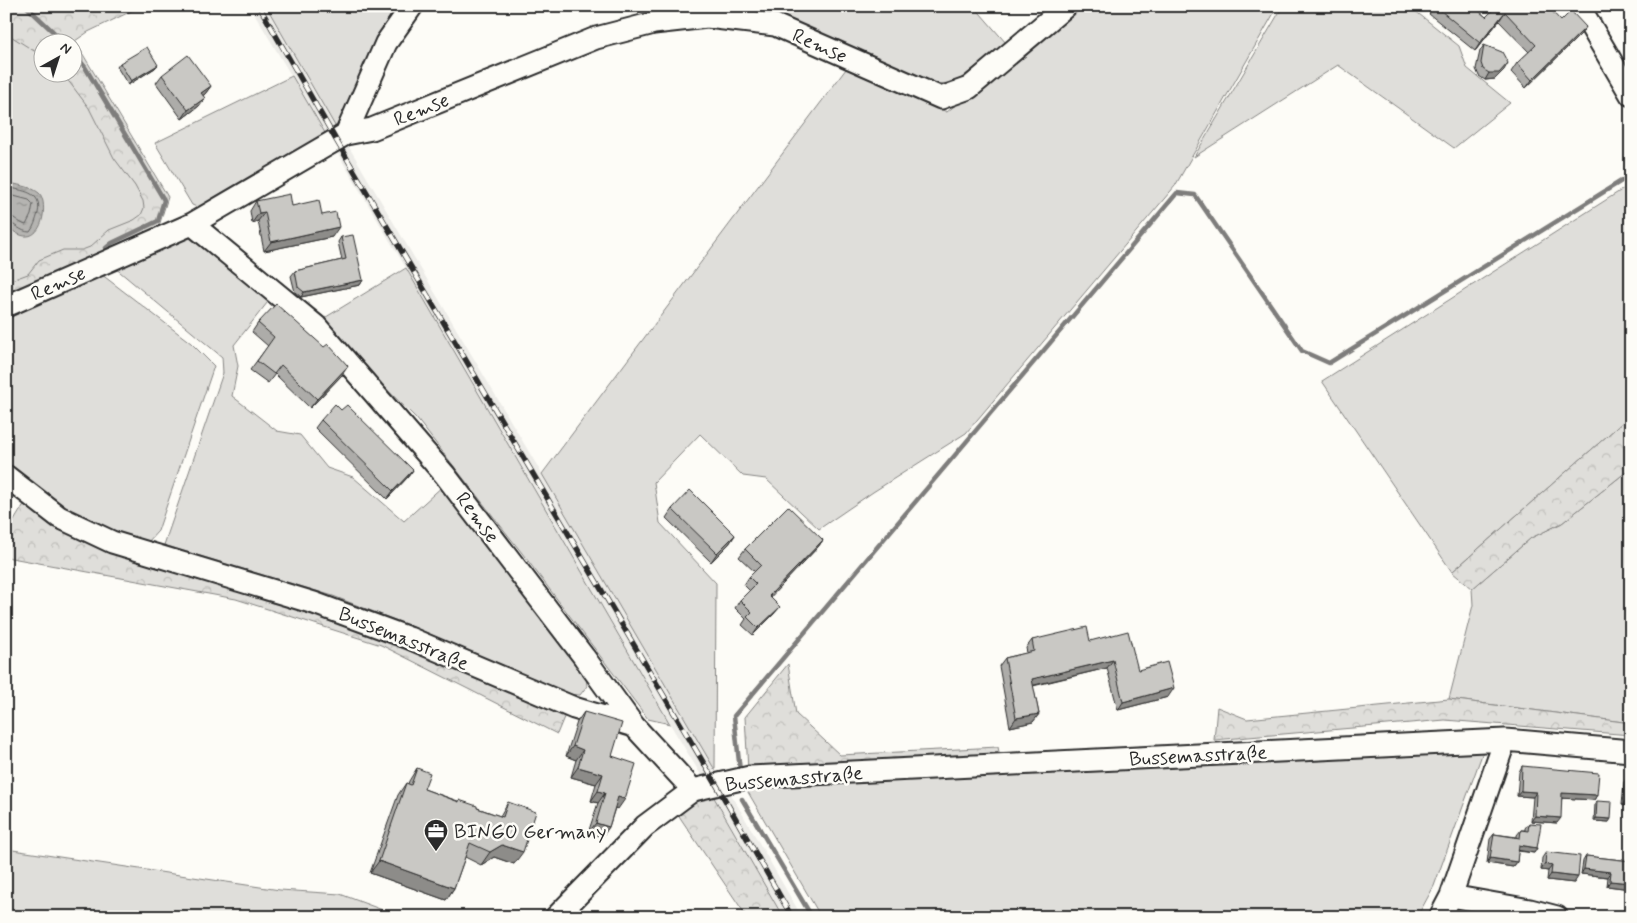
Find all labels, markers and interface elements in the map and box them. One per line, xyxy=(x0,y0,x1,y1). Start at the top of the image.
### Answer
street label: Remse xyxy=(788,22,851,70)
north arrow xyxy=(32,32,82,82)
text: N xyxy=(56,39,75,59)
street label: Remse xyxy=(390,87,453,134)
street label: Remse xyxy=(27,260,90,308)
street label: Remse xyxy=(449,487,505,549)
street label: Bussemasstraße xyxy=(334,601,473,678)
street label: Bussemasstraße xyxy=(1128,739,1268,774)
street label: Bussemasstraße xyxy=(724,760,864,799)
office icon: BINGO Germany xyxy=(423,818,449,852)
place label: BINGO Germany xyxy=(454,819,606,846)

